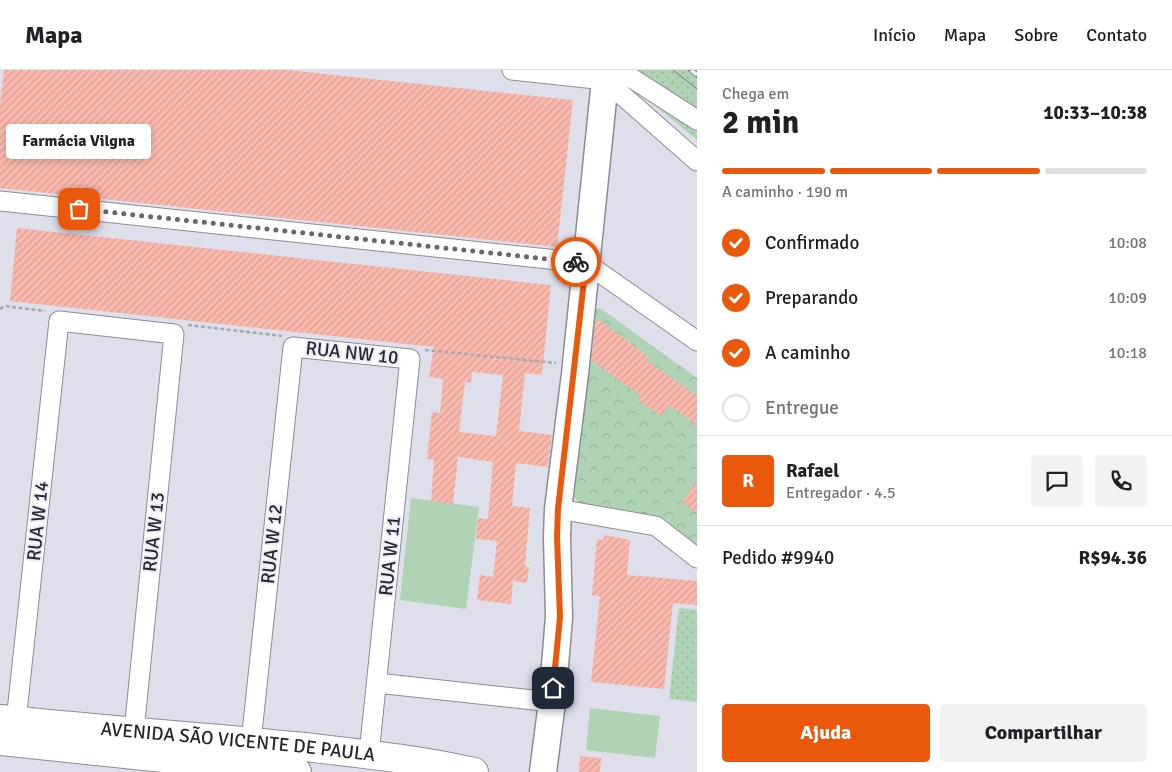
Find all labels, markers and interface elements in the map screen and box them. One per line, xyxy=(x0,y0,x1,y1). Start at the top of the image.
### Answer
text: Mapa xyxy=(25,20,83,50)
text: Início xyxy=(873,24,916,46)
text: Mapa xyxy=(944,24,986,46)
text: Sobre xyxy=(1014,24,1058,46)
text: Contato xyxy=(1086,24,1147,46)
text: Chega em xyxy=(722,84,789,104)
text: 10:33–10:38 xyxy=(1043,101,1147,125)
text: 2 min xyxy=(722,103,799,142)
callout: Farmácia Vilgna xyxy=(7,124,152,159)
text: Farmácia Vilgna xyxy=(22,131,135,151)
text: A caminho · 190 m xyxy=(722,182,848,202)
pin xyxy=(58,188,100,230)
icon: bag xyxy=(65,195,93,223)
icon: check xyxy=(722,229,750,257)
text: Confirmado xyxy=(765,231,859,255)
text: 10:08 xyxy=(1108,233,1147,253)
courier xyxy=(551,237,601,287)
icon: bike xyxy=(562,248,590,276)
icon: check xyxy=(722,284,750,312)
text: Preparando xyxy=(765,286,858,310)
text: 10:09 xyxy=(1108,288,1147,308)
street label: RUA NW 10 xyxy=(304,336,400,370)
icon: check xyxy=(722,339,750,367)
text: A caminho xyxy=(765,341,850,365)
text: 10:18 xyxy=(1108,343,1147,363)
text: Entregue xyxy=(765,396,839,420)
button: chat xyxy=(1031,455,1083,507)
button: phone xyxy=(1095,455,1147,507)
text: Rafael xyxy=(786,459,839,483)
text: R xyxy=(742,469,754,493)
street label: RUA W 14 xyxy=(22,480,54,562)
text: Entregador · 4.5 xyxy=(786,483,896,503)
street label: RUA W 13 xyxy=(138,491,170,573)
street label: RUA W 12 xyxy=(256,503,288,585)
street label: RUA W 11 xyxy=(374,515,406,597)
text: Pedido #9940 xyxy=(722,546,834,570)
text: R$94.36 xyxy=(1079,546,1147,570)
pin xyxy=(532,667,574,709)
icon: home xyxy=(539,674,567,702)
button: Ajuda xyxy=(722,704,930,762)
button: Compartilhar xyxy=(940,704,1147,762)
street label: AVENIDA SÃO VICENTE DE PAULA xyxy=(100,717,377,767)

